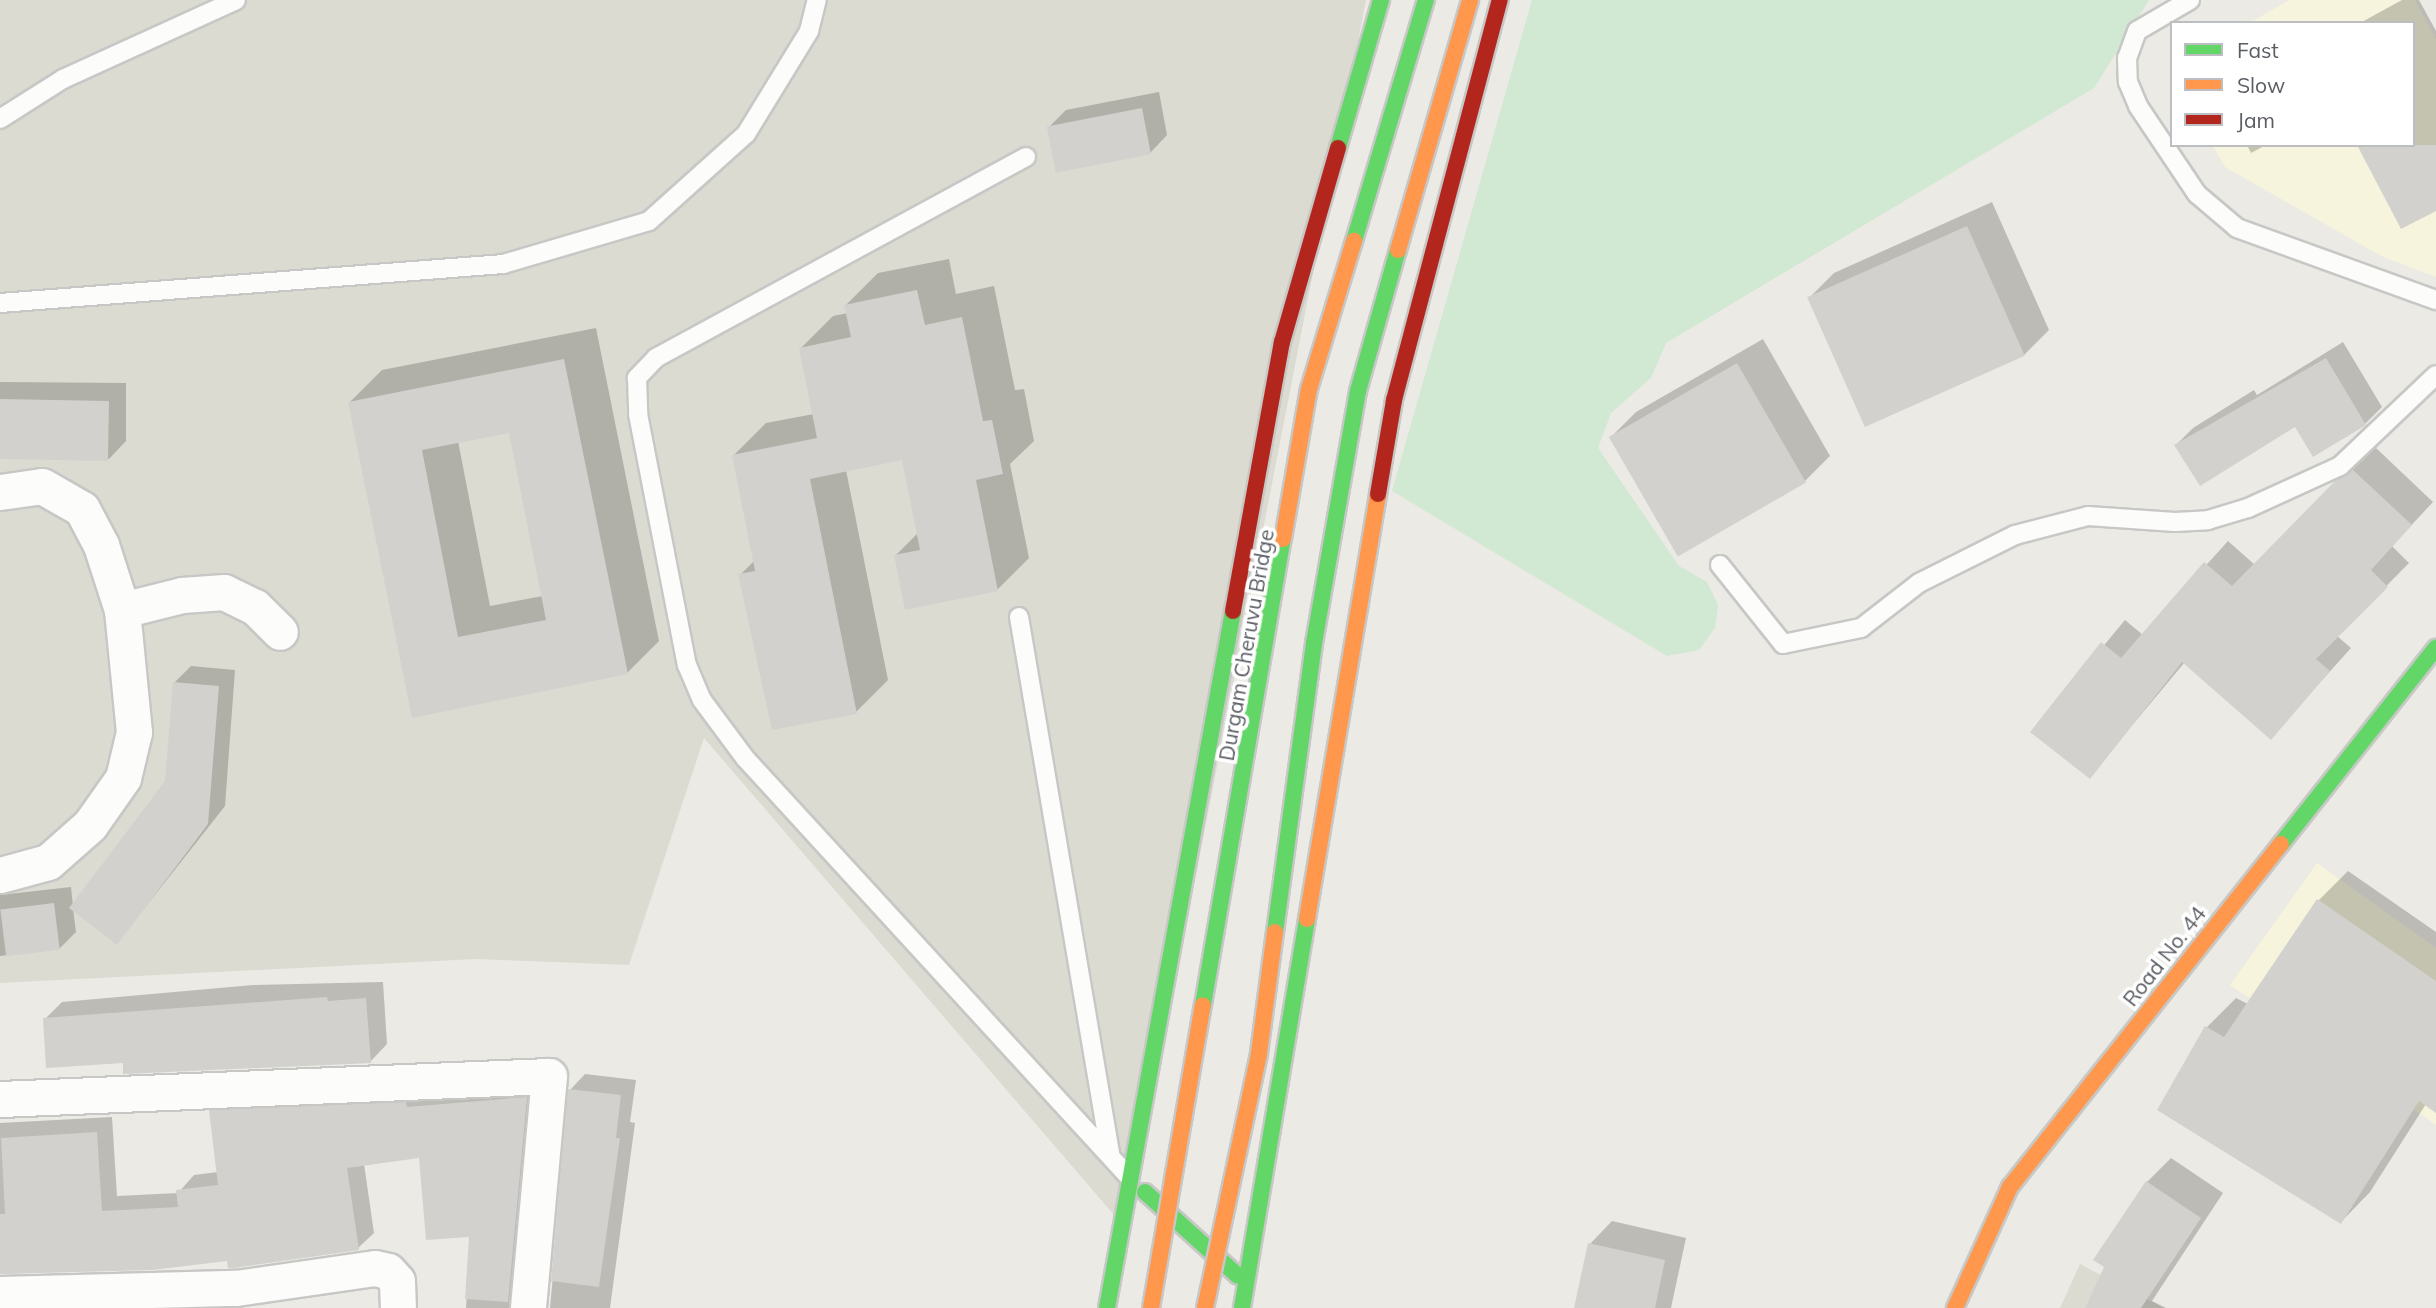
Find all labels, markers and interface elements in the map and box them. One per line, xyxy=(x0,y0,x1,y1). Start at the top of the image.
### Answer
legend xyxy=(2170,21,2415,147)
text: Fast xyxy=(2237,37,2279,63)
text: Slow xyxy=(2237,72,2285,98)
text: Jam xyxy=(2237,107,2275,133)
street label: Durgam Cheruvu Bridge xyxy=(1213,527,1279,763)
street label: Road No. 44 xyxy=(2117,901,2211,1011)

